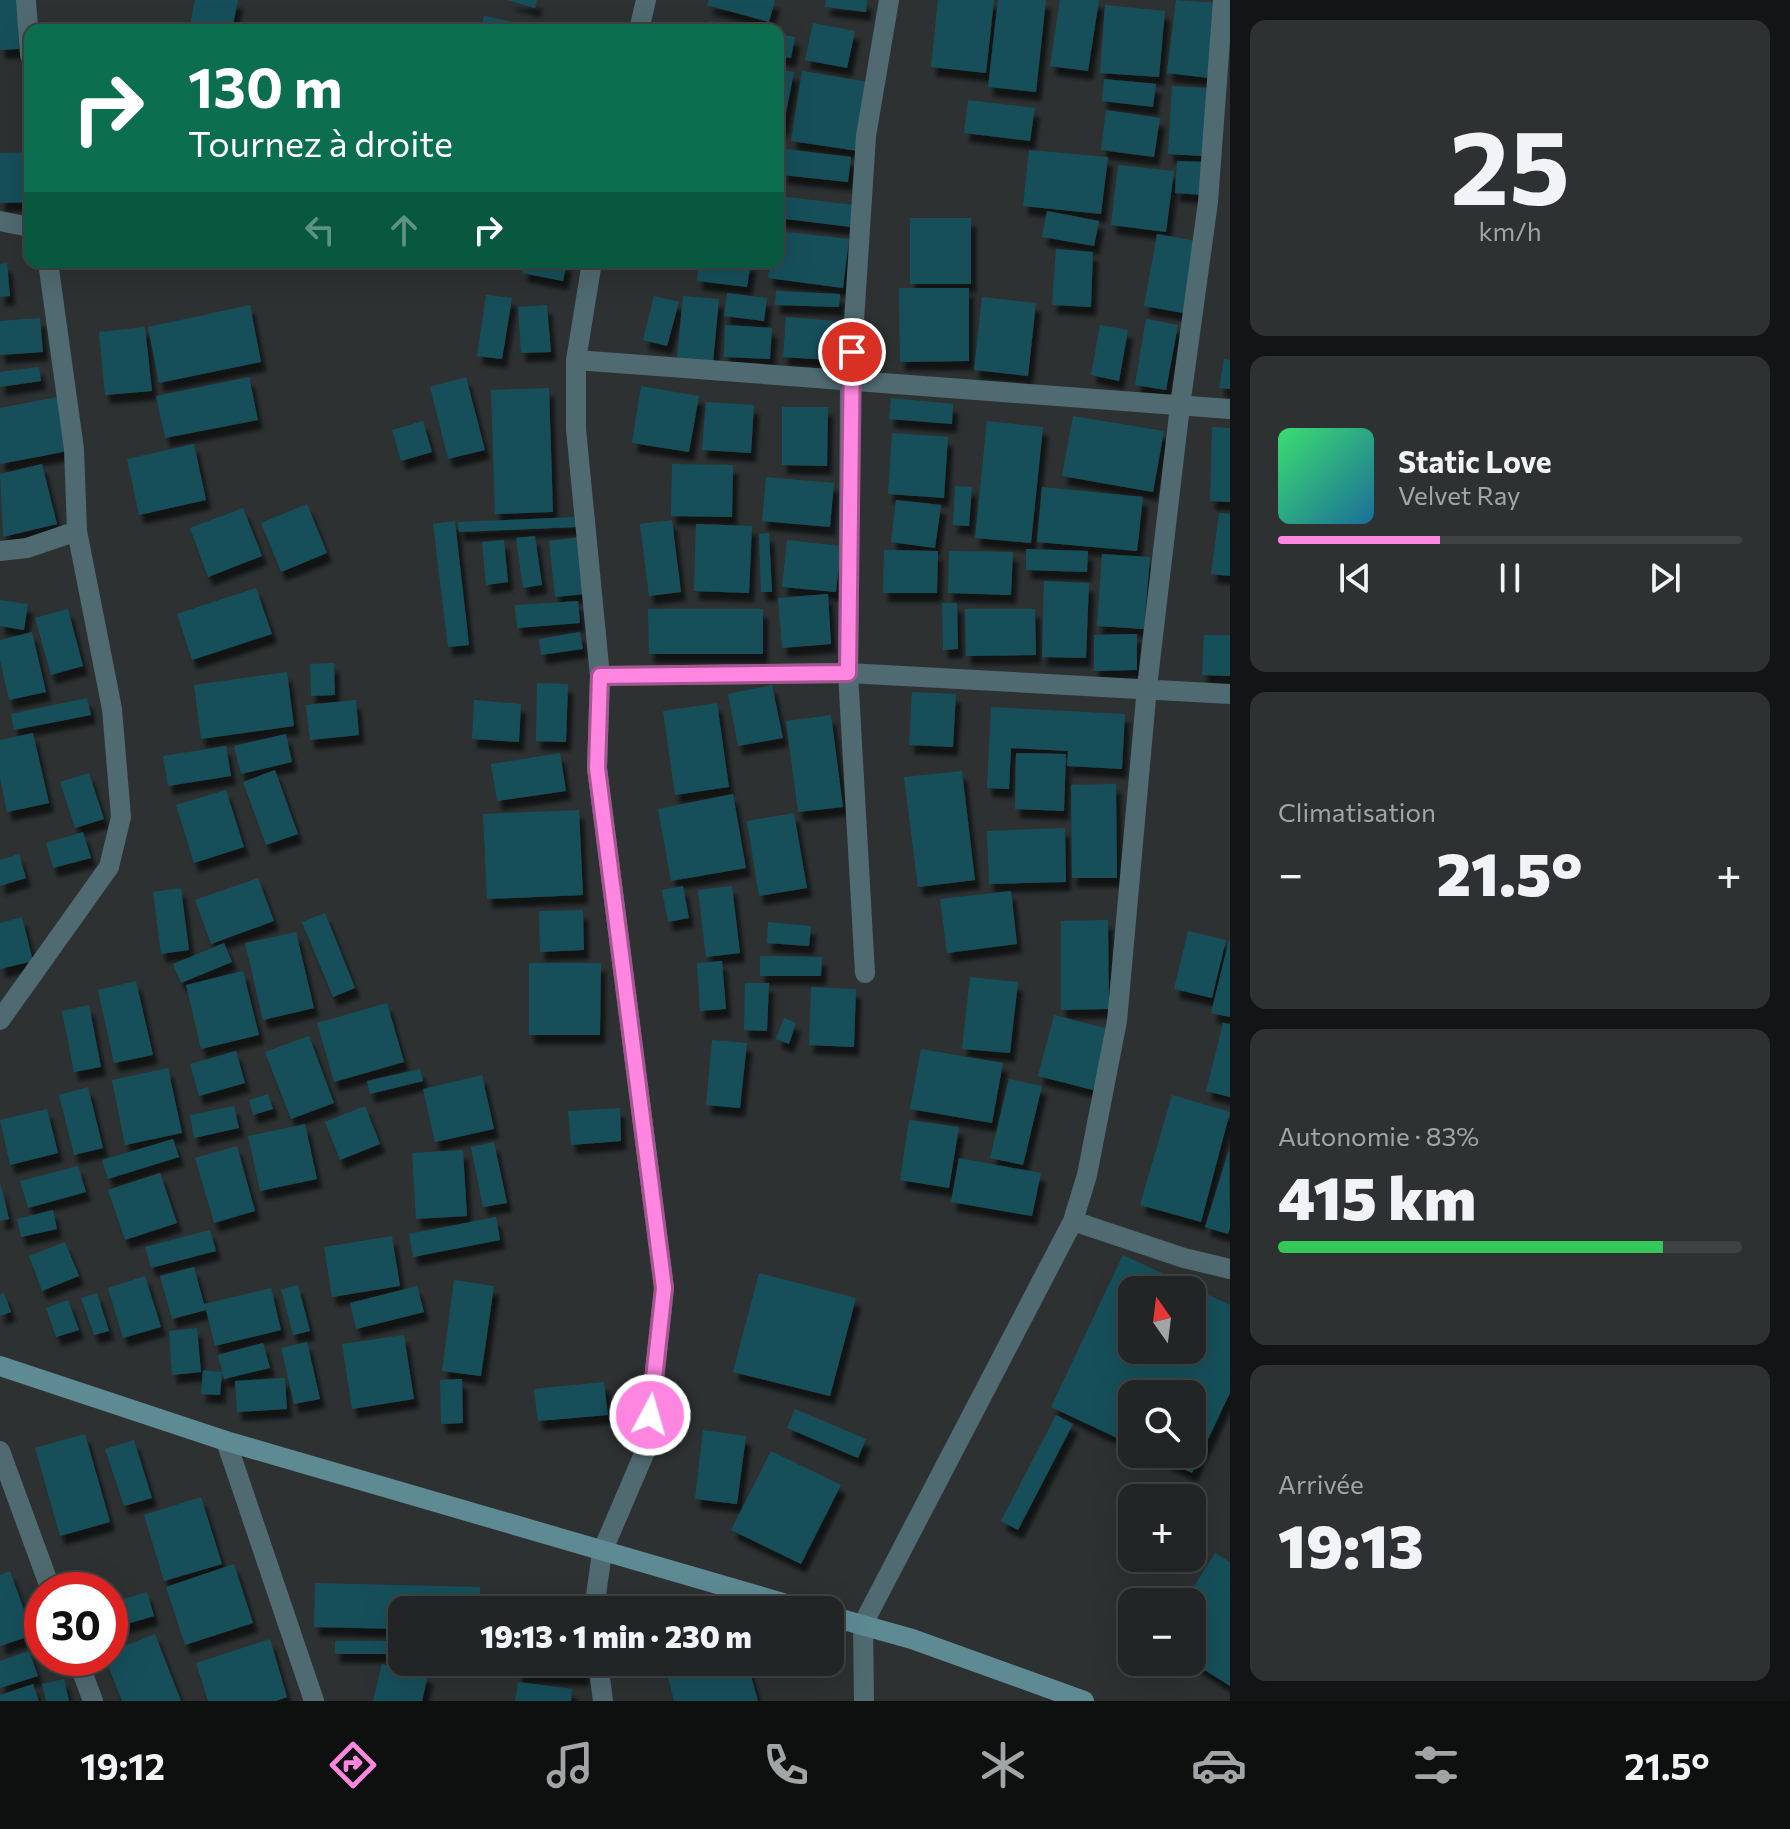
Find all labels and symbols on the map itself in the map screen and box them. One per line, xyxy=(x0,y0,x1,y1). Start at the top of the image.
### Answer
pin xyxy=(818,318,886,386)
north arrow xyxy=(1118,1276,1206,1364)
position arrow xyxy=(608,1373,692,1457)
speed limit sign: 30 xyxy=(24,1572,128,1676)

